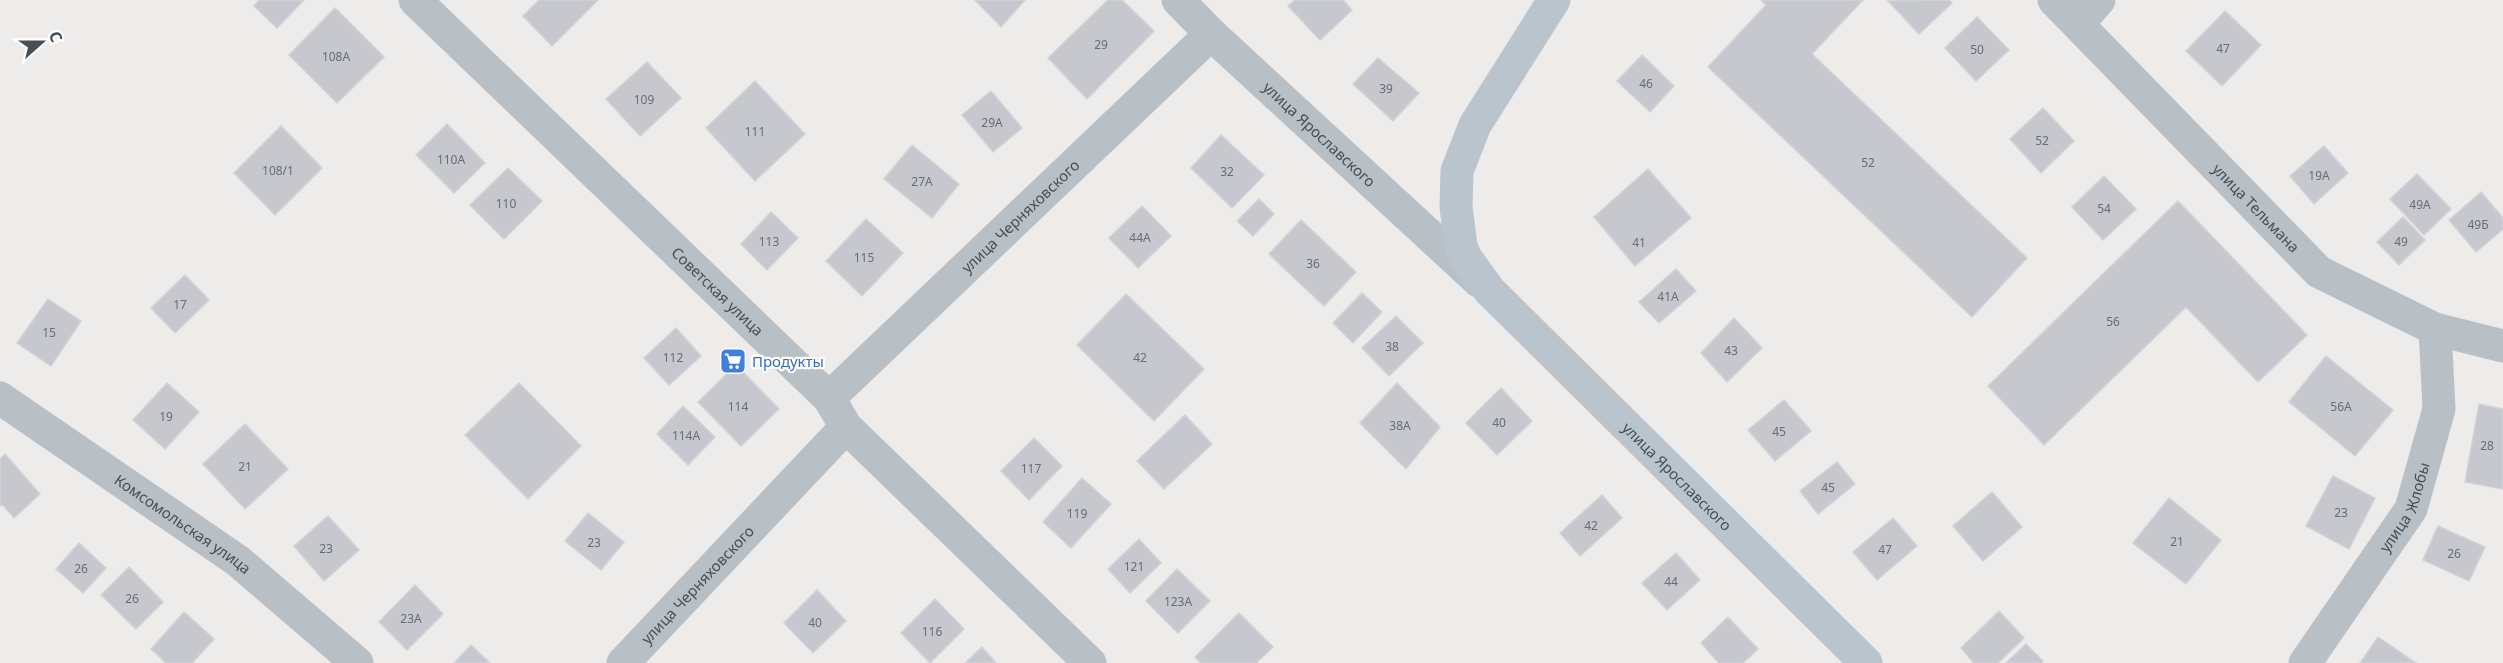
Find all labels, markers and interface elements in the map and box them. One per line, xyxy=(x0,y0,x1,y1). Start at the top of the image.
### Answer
north arrow xyxy=(12,12,72,72)
text: С xyxy=(44,28,68,45)
house number: 29 xyxy=(1094,36,1108,53)
house number: 47 xyxy=(2216,40,2230,57)
house number: 50 xyxy=(1970,41,1984,58)
house number: 108А xyxy=(322,48,350,65)
house number: 46 xyxy=(1639,75,1653,92)
street label: улица Ярославского xyxy=(1259,77,1380,191)
house number: 39 xyxy=(1379,80,1393,97)
house number: 109 xyxy=(634,91,654,108)
house number: 29А xyxy=(981,114,1003,131)
house number: 111 xyxy=(745,123,765,140)
house number: 52 xyxy=(2035,132,2049,149)
house number: 110А xyxy=(437,151,465,168)
house number: 52 xyxy=(1861,154,1875,171)
street label: улица Черняховского xyxy=(957,155,1084,277)
street label: улица Тельмана xyxy=(2208,159,2304,257)
house number: 108/1 xyxy=(262,162,294,179)
house number: 32 xyxy=(1220,163,1234,180)
house number: 19А xyxy=(2308,167,2330,184)
house number: 27А xyxy=(911,173,933,190)
house number: 110 xyxy=(496,195,516,212)
house number: 49А xyxy=(2409,196,2431,213)
house number: 54 xyxy=(2097,200,2111,217)
house number: 49Б xyxy=(2467,216,2489,233)
house number: 44А xyxy=(1129,229,1151,246)
house number: 113 xyxy=(759,233,779,250)
house number: 49 xyxy=(2394,233,2408,250)
house number: 41 xyxy=(1632,234,1646,251)
street label: Советская улица xyxy=(667,242,768,340)
house number: 115 xyxy=(854,249,874,266)
house number: 36 xyxy=(1306,255,1320,272)
house number: 41А xyxy=(1657,288,1679,305)
house number: 17 xyxy=(173,296,187,313)
house number: 56 xyxy=(2106,313,2120,330)
house number: 15 xyxy=(42,324,56,341)
house number: 38 xyxy=(1385,338,1399,355)
house number: 43 xyxy=(1724,342,1738,359)
supermarket icon: Продукты xyxy=(718,346,748,376)
house number: 112 xyxy=(663,349,683,366)
house number: 42 xyxy=(1133,349,1147,366)
place label: Продукты xyxy=(752,351,824,371)
house number: 114 xyxy=(728,398,748,415)
house number: 56А xyxy=(2330,398,2352,415)
house number: 19 xyxy=(159,408,173,425)
house number: 40 xyxy=(1492,414,1506,431)
house number: 38А xyxy=(1389,417,1411,434)
street label: улица Ярославского xyxy=(1618,418,1737,535)
house number: 45 xyxy=(1772,423,1786,440)
house number: 114А xyxy=(672,427,700,444)
house number: 28 xyxy=(2480,437,2494,454)
house number: 21 xyxy=(238,458,252,475)
house number: 117 xyxy=(1021,460,1041,477)
street label: улица Жлобы xyxy=(2374,460,2434,556)
street label: Комсомольская улица xyxy=(111,470,255,578)
house number: 45 xyxy=(1821,479,1835,496)
house number: 23 xyxy=(2334,504,2348,521)
house number: 119 xyxy=(1067,505,1087,522)
house number: 42 xyxy=(1584,517,1598,534)
street label: улица Черняховского xyxy=(636,521,758,648)
house number: 21 xyxy=(2170,533,2184,550)
house number: 23 xyxy=(587,534,601,551)
house number: 23 xyxy=(319,540,333,557)
house number: 47 xyxy=(1878,541,1892,558)
house number: 26 xyxy=(2447,545,2461,562)
house number: 121 xyxy=(1124,558,1144,575)
house number: 26 xyxy=(74,560,88,577)
house number: 44 xyxy=(1664,573,1678,590)
house number: 26 xyxy=(125,590,139,607)
house number: 123А xyxy=(1164,593,1192,610)
house number: 23А xyxy=(400,610,422,627)
house number: 40 xyxy=(808,614,822,631)
house number: 116 xyxy=(922,623,942,640)

